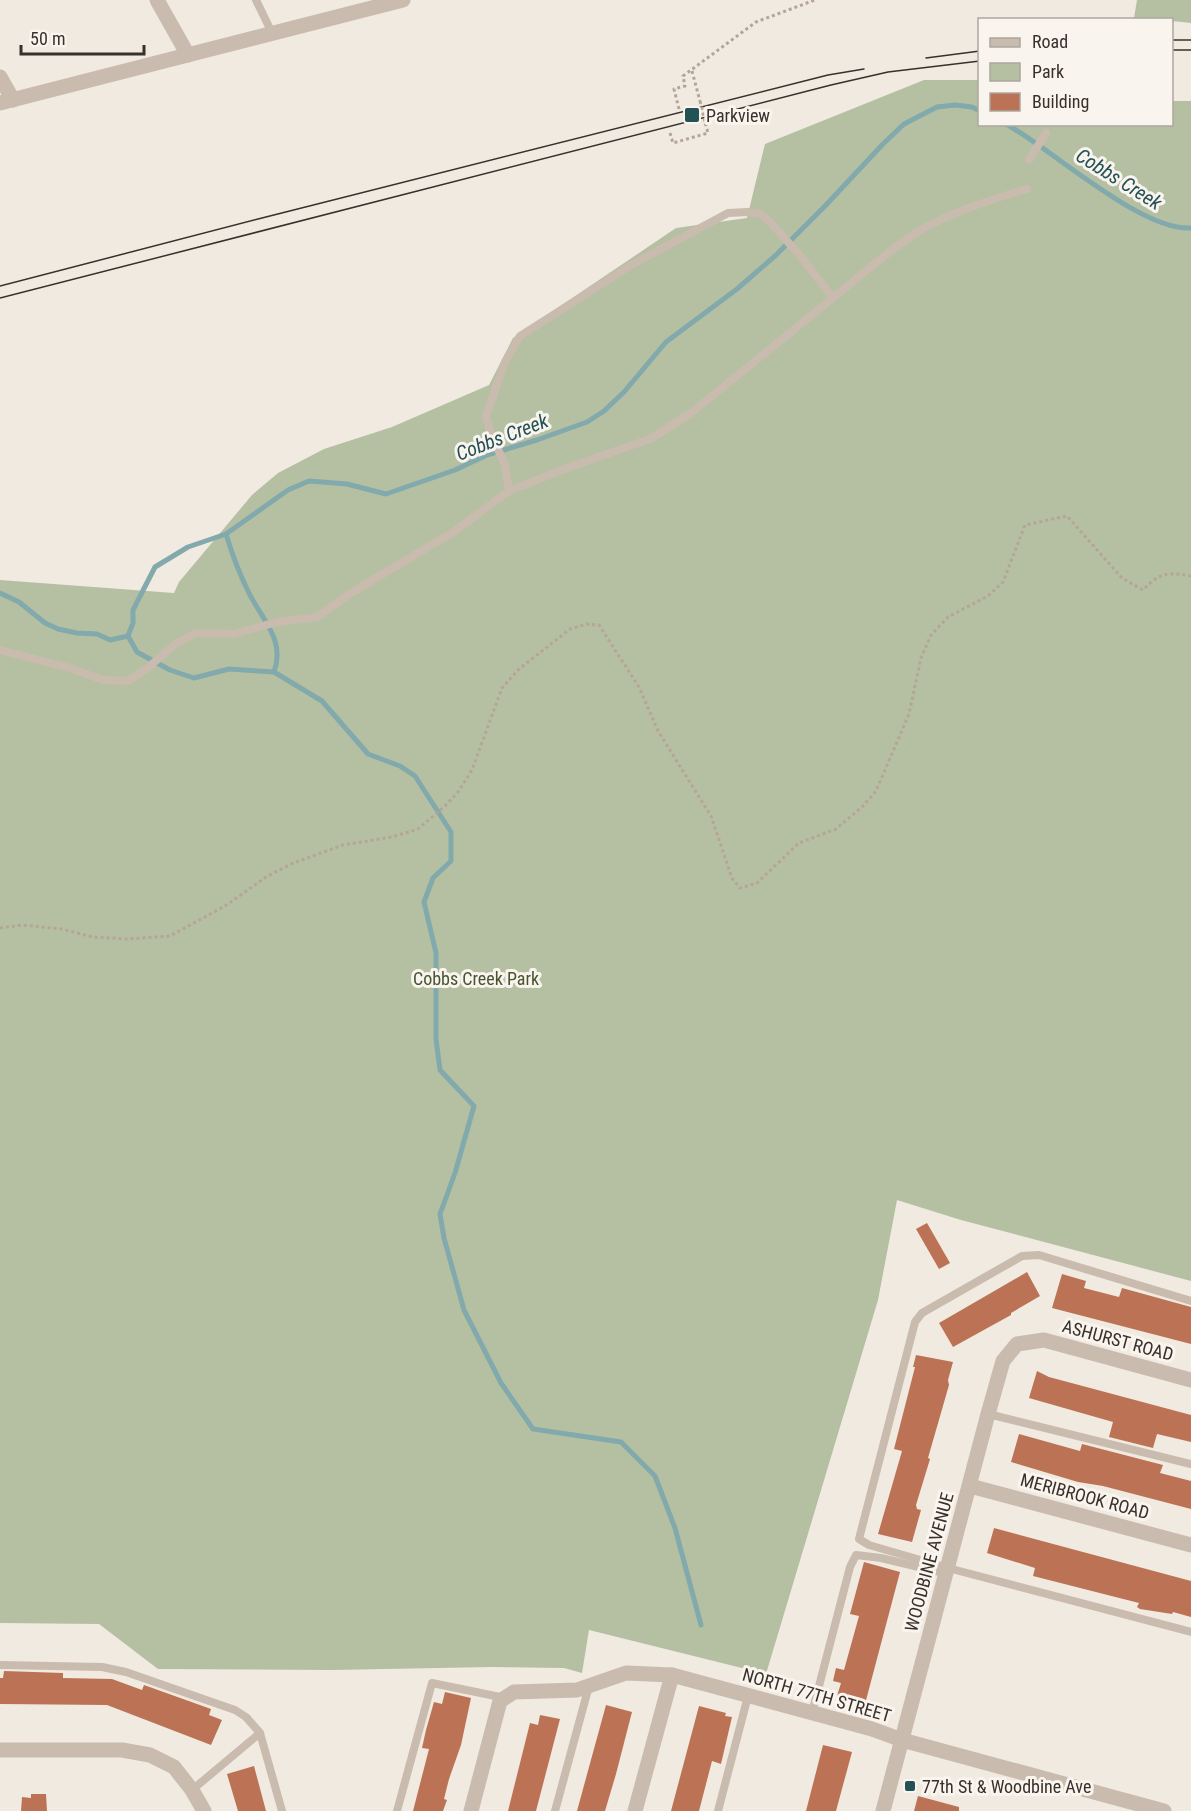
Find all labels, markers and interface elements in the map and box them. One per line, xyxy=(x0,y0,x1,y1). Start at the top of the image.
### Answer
scale bar xyxy=(21,18,144,56)
legend xyxy=(978,18,1173,126)
text: 50 m xyxy=(30,28,65,49)
text: Road xyxy=(1032,31,1068,52)
text: Park xyxy=(1032,61,1064,82)
text: Building xyxy=(1032,91,1089,112)
place label: Parkview xyxy=(706,105,770,126)
marker: Parkview xyxy=(683,106,701,124)
water label: Cobbs Creek xyxy=(1072,143,1168,216)
water label: Cobbs Creek xyxy=(452,408,553,466)
park label: Cobbs Creek Park xyxy=(413,968,539,989)
street label: ASHURST ROAD xyxy=(1060,1315,1176,1365)
street label: MERIBROOK ROAD xyxy=(1018,1469,1152,1523)
street label: WOODBINE AVENUE xyxy=(900,1490,958,1634)
street label: NORTH 77TH STREET xyxy=(740,1664,894,1726)
place label: 77th St & Woodbine Ave xyxy=(922,1776,1091,1797)
marker: 77th St & Woodbine Ave xyxy=(903,1779,917,1793)

